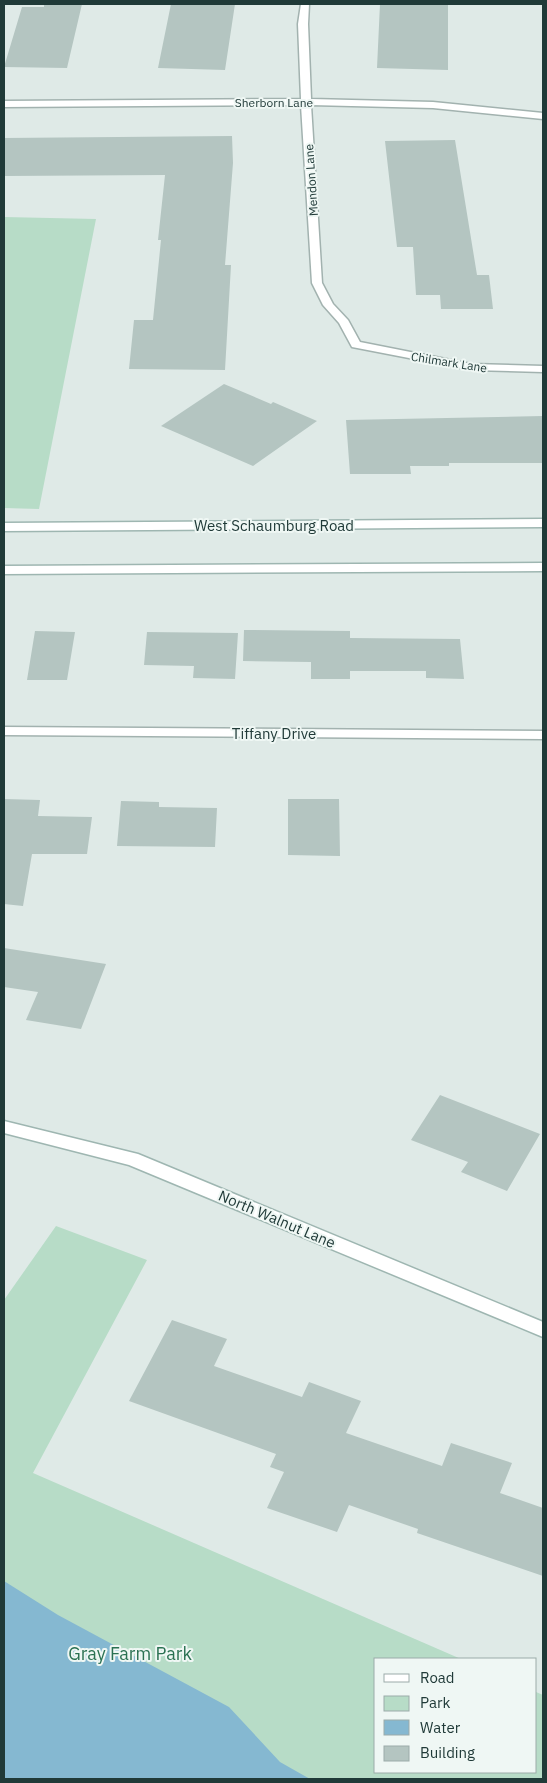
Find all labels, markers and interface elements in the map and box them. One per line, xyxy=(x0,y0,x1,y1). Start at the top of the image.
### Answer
street label: Sherborn Lane xyxy=(235,95,314,110)
street label: Mendon Lane xyxy=(301,143,321,217)
street label: Chilmark Lane xyxy=(410,349,488,375)
street label: West Schaumburg Road xyxy=(194,516,354,535)
street label: Tiffany Drive xyxy=(232,724,316,743)
street label: North Walnut Lane xyxy=(216,1186,338,1252)
park label: Gray Farm Park xyxy=(68,1642,192,1665)
legend xyxy=(374,1658,537,1773)
text: Road xyxy=(420,1668,455,1687)
text: Park xyxy=(420,1693,450,1712)
text: Water xyxy=(420,1718,461,1737)
text: Building xyxy=(420,1743,475,1762)

